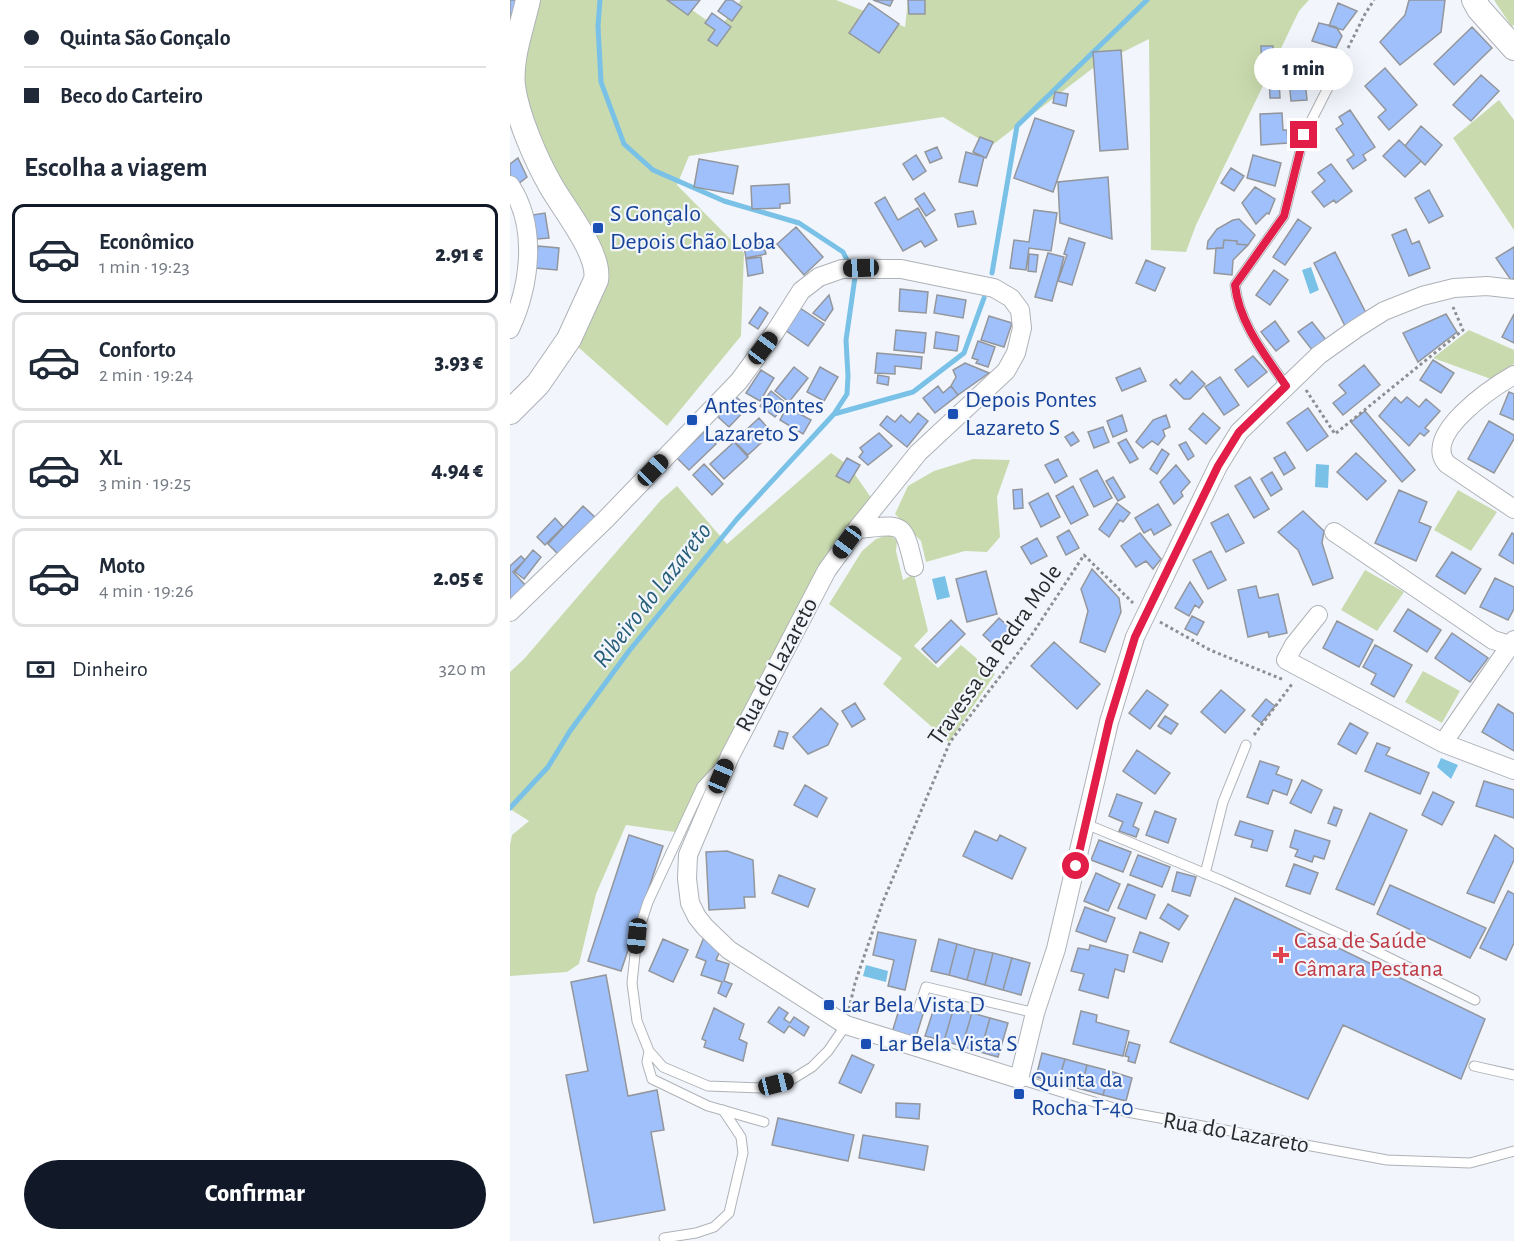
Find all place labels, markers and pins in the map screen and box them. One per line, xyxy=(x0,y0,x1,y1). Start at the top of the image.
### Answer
place label: S Gonçalo Depois Chão Loba xyxy=(610,202,776,254)
marker: S Gonçalo Depois Chão Loba xyxy=(591,221,605,235)
place label: Depois Pontes Lazareto S xyxy=(965,388,1097,440)
place label: Antes Pontes Lazareto S xyxy=(704,394,824,446)
marker: Depois Pontes Lazareto S xyxy=(946,407,960,421)
marker: Antes Pontes Lazareto S xyxy=(685,413,699,427)
place label: Casa de Saúde Câmara Pestana xyxy=(1294,929,1443,981)
marker: Casa de Saúde Câmara Pestana xyxy=(1272,946,1290,964)
place label: Lar Bela Vista D xyxy=(841,993,985,1017)
marker: Lar Bela Vista D xyxy=(822,998,836,1012)
place label: Lar Bela Vista S xyxy=(878,1032,1018,1056)
marker: Lar Bela Vista S xyxy=(859,1037,873,1051)
place label: Quinta da Rocha T-40 xyxy=(1031,1068,1134,1120)
marker: Quinta da Rocha T-40 xyxy=(1012,1087,1026,1101)

